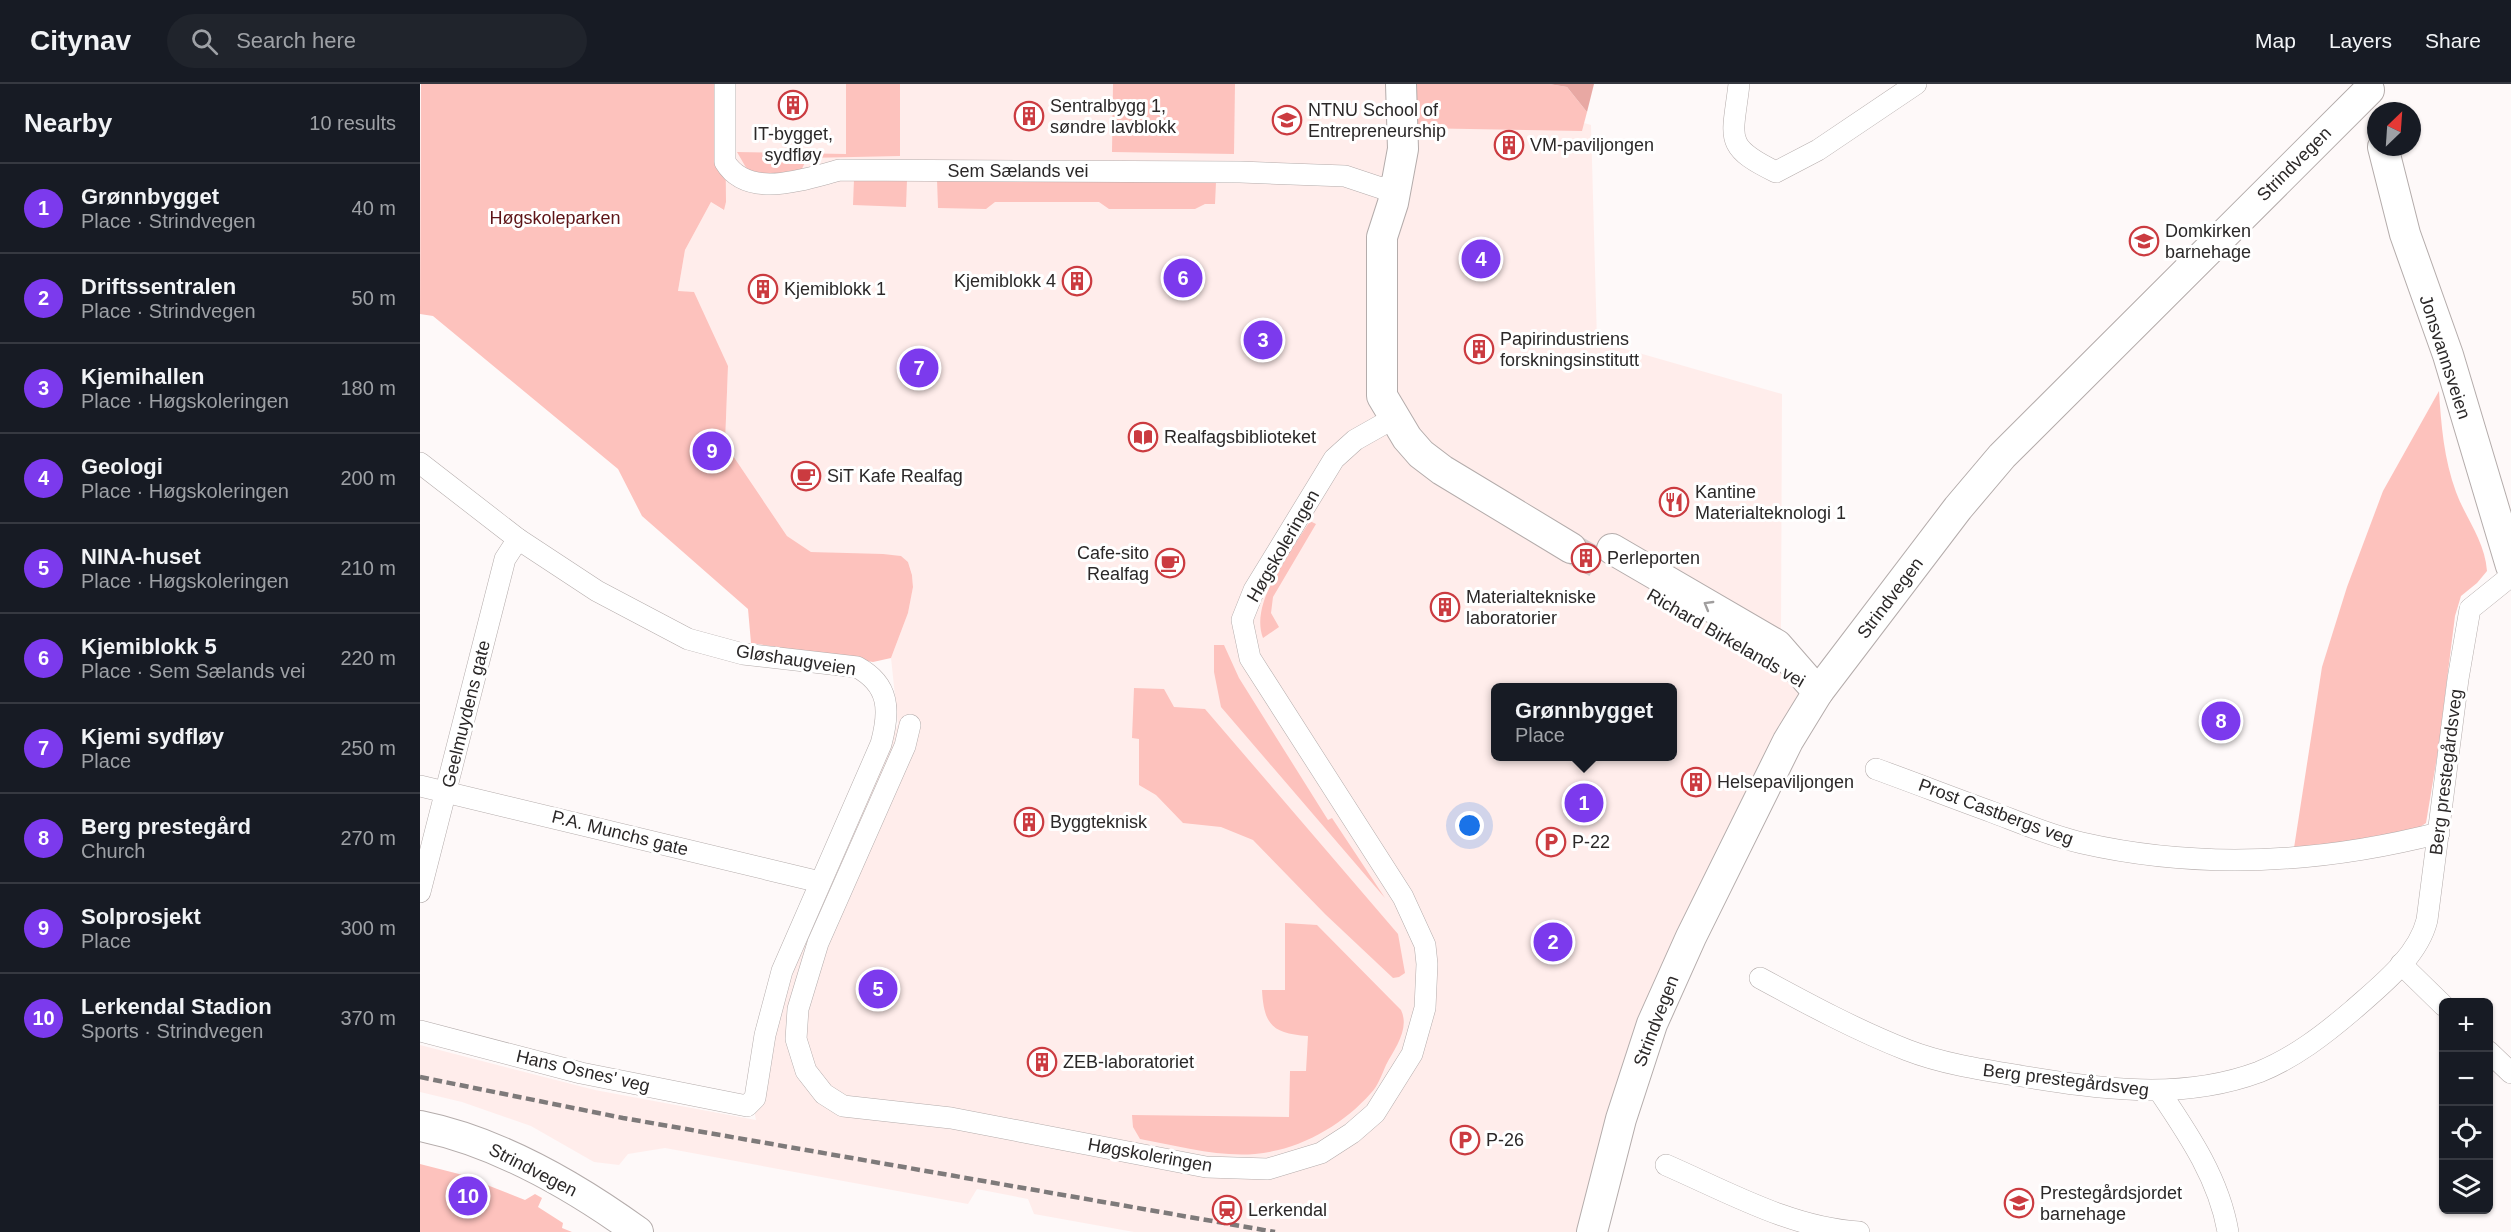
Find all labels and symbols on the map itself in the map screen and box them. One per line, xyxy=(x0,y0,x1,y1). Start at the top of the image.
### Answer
building icon: IT-bygget, sydfløy xyxy=(777,89,809,121)
place label: Sentralbygg 1, søndre lavblokk xyxy=(1050,96,1177,137)
building icon: Sentralbygg 1, søndre lavblokk xyxy=(1013,100,1045,132)
place label: NTNU School of Entrepreneurship xyxy=(1308,100,1446,141)
north arrow xyxy=(2367,102,2421,156)
school or university icon: NTNU School of Entrepreneurship xyxy=(1271,104,1303,136)
street label: Strindvegen xyxy=(2253,123,2335,205)
place label: IT-bygget, sydfløy xyxy=(753,124,833,165)
building icon: VM-paviljongen xyxy=(1493,129,1525,161)
place label: VM-paviljongen xyxy=(1530,135,1654,155)
street label: Sem Sælands vei xyxy=(947,161,1089,181)
park label: Høgskoleparken xyxy=(489,208,621,228)
place label: Domkirken barnehage xyxy=(2165,221,2251,262)
school or university icon: Domkirken barnehage xyxy=(2128,225,2160,257)
pin: 4 xyxy=(1462,236,1500,282)
pin: 6 xyxy=(1164,256,1203,300)
building icon: Kjemiblokk 4 xyxy=(1061,265,1093,297)
place label: Kjemiblokk 4 xyxy=(954,271,1056,291)
building icon: Kjemiblokk 1 xyxy=(747,273,779,305)
place label: Kjemiblokk 1 xyxy=(784,279,886,299)
street label: Jonsvannsveien xyxy=(2416,293,2474,421)
pin: 3 xyxy=(1244,318,1282,362)
place label: Papirindustriens forskningsinstitutt xyxy=(1500,329,1639,370)
building icon: Papirindustriens forskningsinstitutt xyxy=(1463,333,1495,365)
pin: 7 xyxy=(900,346,938,390)
library icon: Realfagsbiblioteket xyxy=(1127,421,1159,453)
place label: Realfagsbiblioteket xyxy=(1164,427,1316,447)
pin: 9 xyxy=(692,428,732,473)
cafe icon: SiT Kafe Realfag xyxy=(790,460,822,492)
place label: SiT Kafe Realfag xyxy=(827,466,963,486)
place label: Kantine Materialteknologi 1 xyxy=(1695,482,1846,523)
street label: Høgskoleringen xyxy=(1243,486,1323,606)
restaurant icon: Kantine Materialteknologi 1 xyxy=(1658,486,1690,518)
building icon: Perleporten xyxy=(1570,542,1602,574)
place label: Cafe-sito Realfag xyxy=(1077,543,1149,584)
cafe icon: Cafe-sito Realfag xyxy=(1154,547,1186,579)
place label: Perleporten xyxy=(1607,548,1700,568)
street label: Strindvegen xyxy=(1853,554,1927,642)
street label: Richard Birkelands vei xyxy=(1643,585,1809,691)
place label: Materialtekniske laboratorier xyxy=(1466,587,1596,628)
building icon: Materialtekniske laboratorier xyxy=(1429,591,1461,623)
one-way arrow xyxy=(1704,600,1714,612)
street label: Geelmuydens gate xyxy=(438,638,494,790)
street label: Gløshaugveien xyxy=(735,641,857,679)
street label: Berg prestegårdsveg xyxy=(2426,688,2466,856)
pin: 8 xyxy=(2202,698,2240,744)
building icon: Helsepaviljongen xyxy=(1680,766,1712,798)
place label: Helsepaviljongen xyxy=(1717,772,1854,792)
street label: Prost Castbergs veg xyxy=(1916,775,2076,849)
pin: 1 xyxy=(1564,780,1604,826)
street label: P.A. Munchs gate xyxy=(550,806,690,860)
building icon: Byggteknisk xyxy=(1013,806,1045,838)
your location xyxy=(1455,811,1484,840)
place label: Byggteknisk xyxy=(1050,812,1148,832)
parking icon: P-22 xyxy=(1535,826,1567,858)
place label: P-22 xyxy=(1572,832,1610,852)
pin: 2 xyxy=(1534,920,1572,964)
pin: 5 xyxy=(858,966,898,1012)
street label: Strindvegen xyxy=(1629,973,1683,1069)
street label: Hans Osnes' veg xyxy=(514,1046,652,1096)
building icon: ZEB-laboratoriet xyxy=(1026,1046,1058,1078)
place label: ZEB-laboratoriet xyxy=(1063,1052,1194,1072)
street label: Berg prestegårdsveg xyxy=(1982,1060,2150,1100)
parking icon: P-26 xyxy=(1449,1124,1481,1156)
place label: P-26 xyxy=(1486,1130,1524,1150)
street label: Høgskoleringen xyxy=(1086,1134,1214,1176)
street label: Strindvegen xyxy=(486,1139,580,1201)
pin: 10 xyxy=(448,1174,488,1218)
place label: Prestegårdsjordet barnehage xyxy=(2040,1183,2182,1224)
school or university icon: Prestegårdsjordet barnehage xyxy=(2003,1187,2035,1219)
station icon: Lerkendal xyxy=(1211,1194,1243,1226)
place label: Lerkendal xyxy=(1248,1200,1327,1220)

